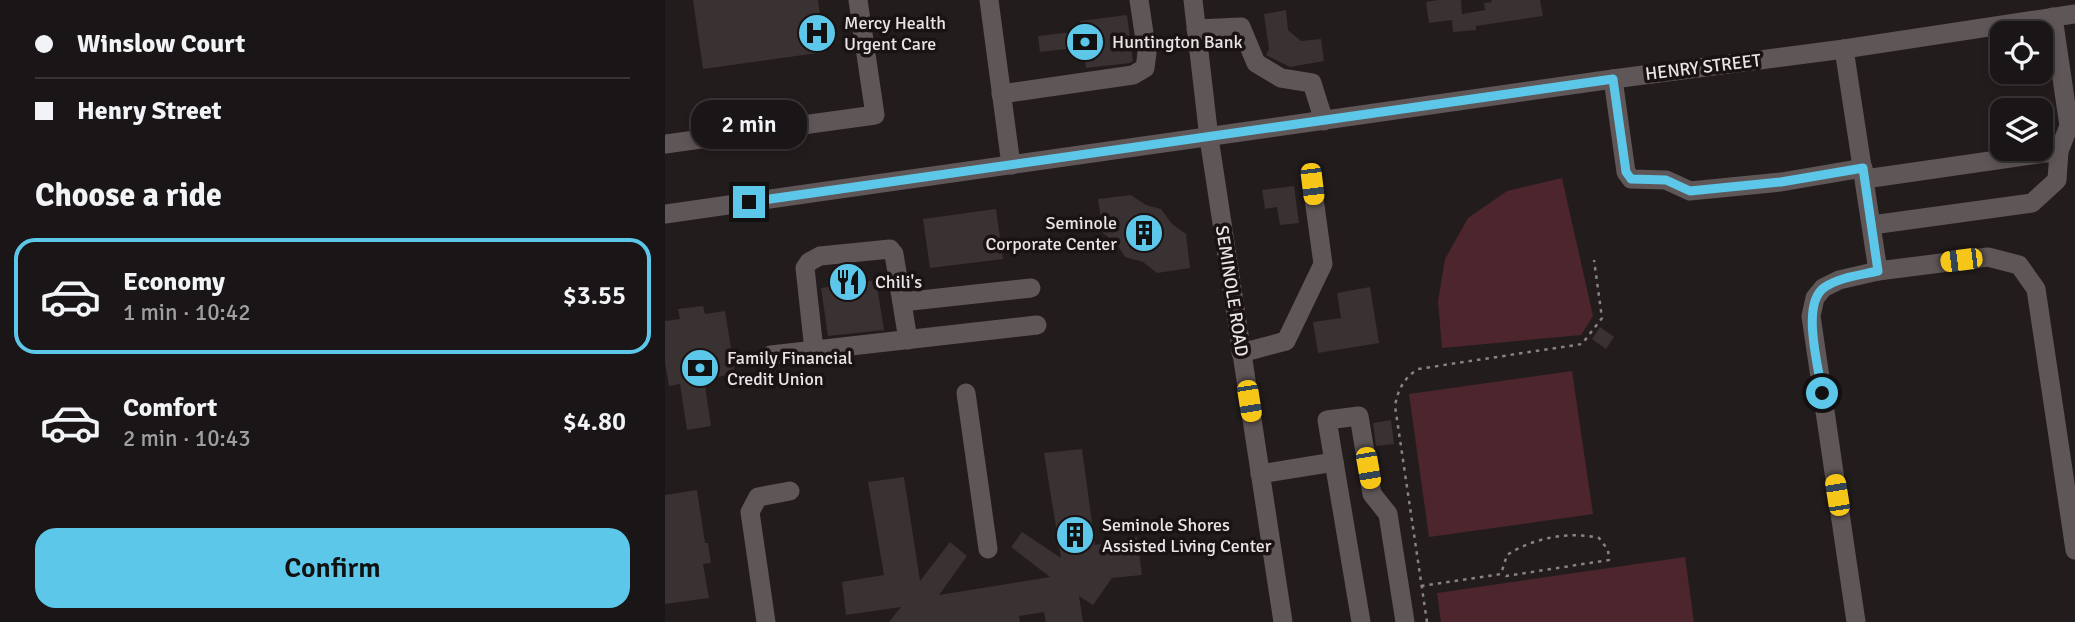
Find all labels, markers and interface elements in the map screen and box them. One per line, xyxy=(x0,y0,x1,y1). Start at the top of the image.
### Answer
hospital icon: Mercy Health Urgent Care xyxy=(796,12,838,54)
place label: Mercy Health Urgent Care xyxy=(844,12,946,55)
bank icon: Huntington Bank xyxy=(1064,21,1106,63)
map controls xyxy=(1990,21,2053,161)
button: locate xyxy=(1990,21,2053,84)
text: Winslow Court xyxy=(77,28,245,60)
place label: Huntington Bank xyxy=(1112,31,1243,53)
street label: HENRY STREET xyxy=(1644,49,1762,85)
text: Henry Street xyxy=(77,95,222,127)
button: layers xyxy=(1990,98,2053,161)
callout: 2 min xyxy=(691,100,807,150)
text: 2 min xyxy=(721,110,777,139)
car xyxy=(1300,162,1325,206)
text: Choose a ride xyxy=(35,176,222,215)
route end xyxy=(733,186,765,218)
place label: Seminole Corporate Center xyxy=(986,212,1117,255)
building icon: Seminole Corporate Center xyxy=(1123,212,1165,254)
street label: SEMINOLE ROAD xyxy=(1211,224,1253,358)
car xyxy=(1939,247,1984,273)
restaurant icon: Chili's xyxy=(827,261,869,303)
icon: car xyxy=(39,265,102,328)
text: Economy xyxy=(123,266,225,298)
place label: Chili's xyxy=(875,271,922,293)
text: $3.55 xyxy=(563,280,626,312)
text: 1 min · 10:42 xyxy=(123,298,251,327)
bank icon: Family Financial Credit Union xyxy=(679,347,721,389)
place label: Family Financial Credit Union xyxy=(727,347,853,390)
route start xyxy=(1806,377,1838,409)
car xyxy=(1236,379,1263,423)
icon: car xyxy=(39,391,102,454)
text: Comfort xyxy=(123,392,217,424)
text: $4.80 xyxy=(563,406,626,438)
text: 2 min · 10:43 xyxy=(123,424,251,453)
car xyxy=(1355,445,1382,491)
car xyxy=(1824,473,1851,517)
building icon: Seminole Shores Assisted Living Center xyxy=(1054,514,1096,556)
place label: Seminole Shores Assisted Living Center xyxy=(1102,514,1272,557)
button: Confirm xyxy=(35,528,630,608)

